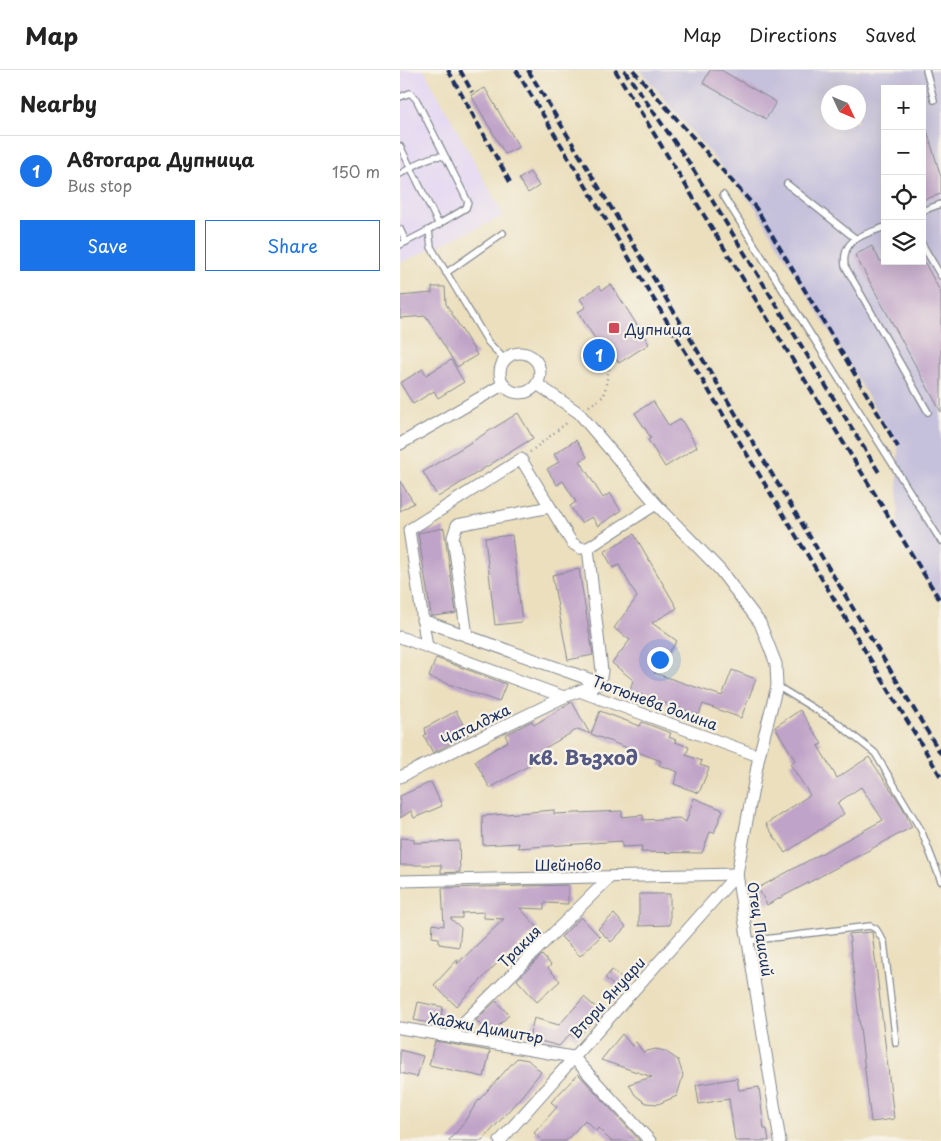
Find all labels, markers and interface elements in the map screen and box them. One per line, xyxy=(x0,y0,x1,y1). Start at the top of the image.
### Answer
text: Map xyxy=(25,17,78,53)
text: Map xyxy=(683,21,721,48)
text: Directions xyxy=(749,21,837,48)
text: Saved xyxy=(865,21,916,48)
north arrow xyxy=(821,85,866,130)
map controls xyxy=(881,85,926,265)
button: + xyxy=(881,85,926,130)
text: Nearby xyxy=(20,87,97,119)
button: − xyxy=(881,130,926,175)
text: Автогара Дупница xyxy=(67,145,255,173)
text: 1 xyxy=(32,159,40,183)
text: 150 m xyxy=(332,159,380,183)
text: Bus stop xyxy=(67,173,132,197)
button: locate xyxy=(881,175,926,220)
button: Save xyxy=(20,220,195,271)
button: Share xyxy=(205,220,380,271)
button: layers xyxy=(881,220,926,265)
place label: Дупница xyxy=(624,317,692,340)
marker: Дупница xyxy=(607,321,621,335)
pin: 1 xyxy=(583,336,615,374)
your location xyxy=(647,647,673,673)
street label: Тютюнева долина xyxy=(589,669,722,736)
street label: Чаталджа xyxy=(436,697,514,751)
district label: кв. Възход xyxy=(528,742,638,772)
street label: Шейново xyxy=(534,852,602,876)
street label: Отец Паисий xyxy=(742,880,780,978)
street label: Тракия xyxy=(492,919,546,973)
street label: Втори Януари xyxy=(564,951,650,1043)
street label: Хаджи Димитър xyxy=(427,1006,545,1048)

